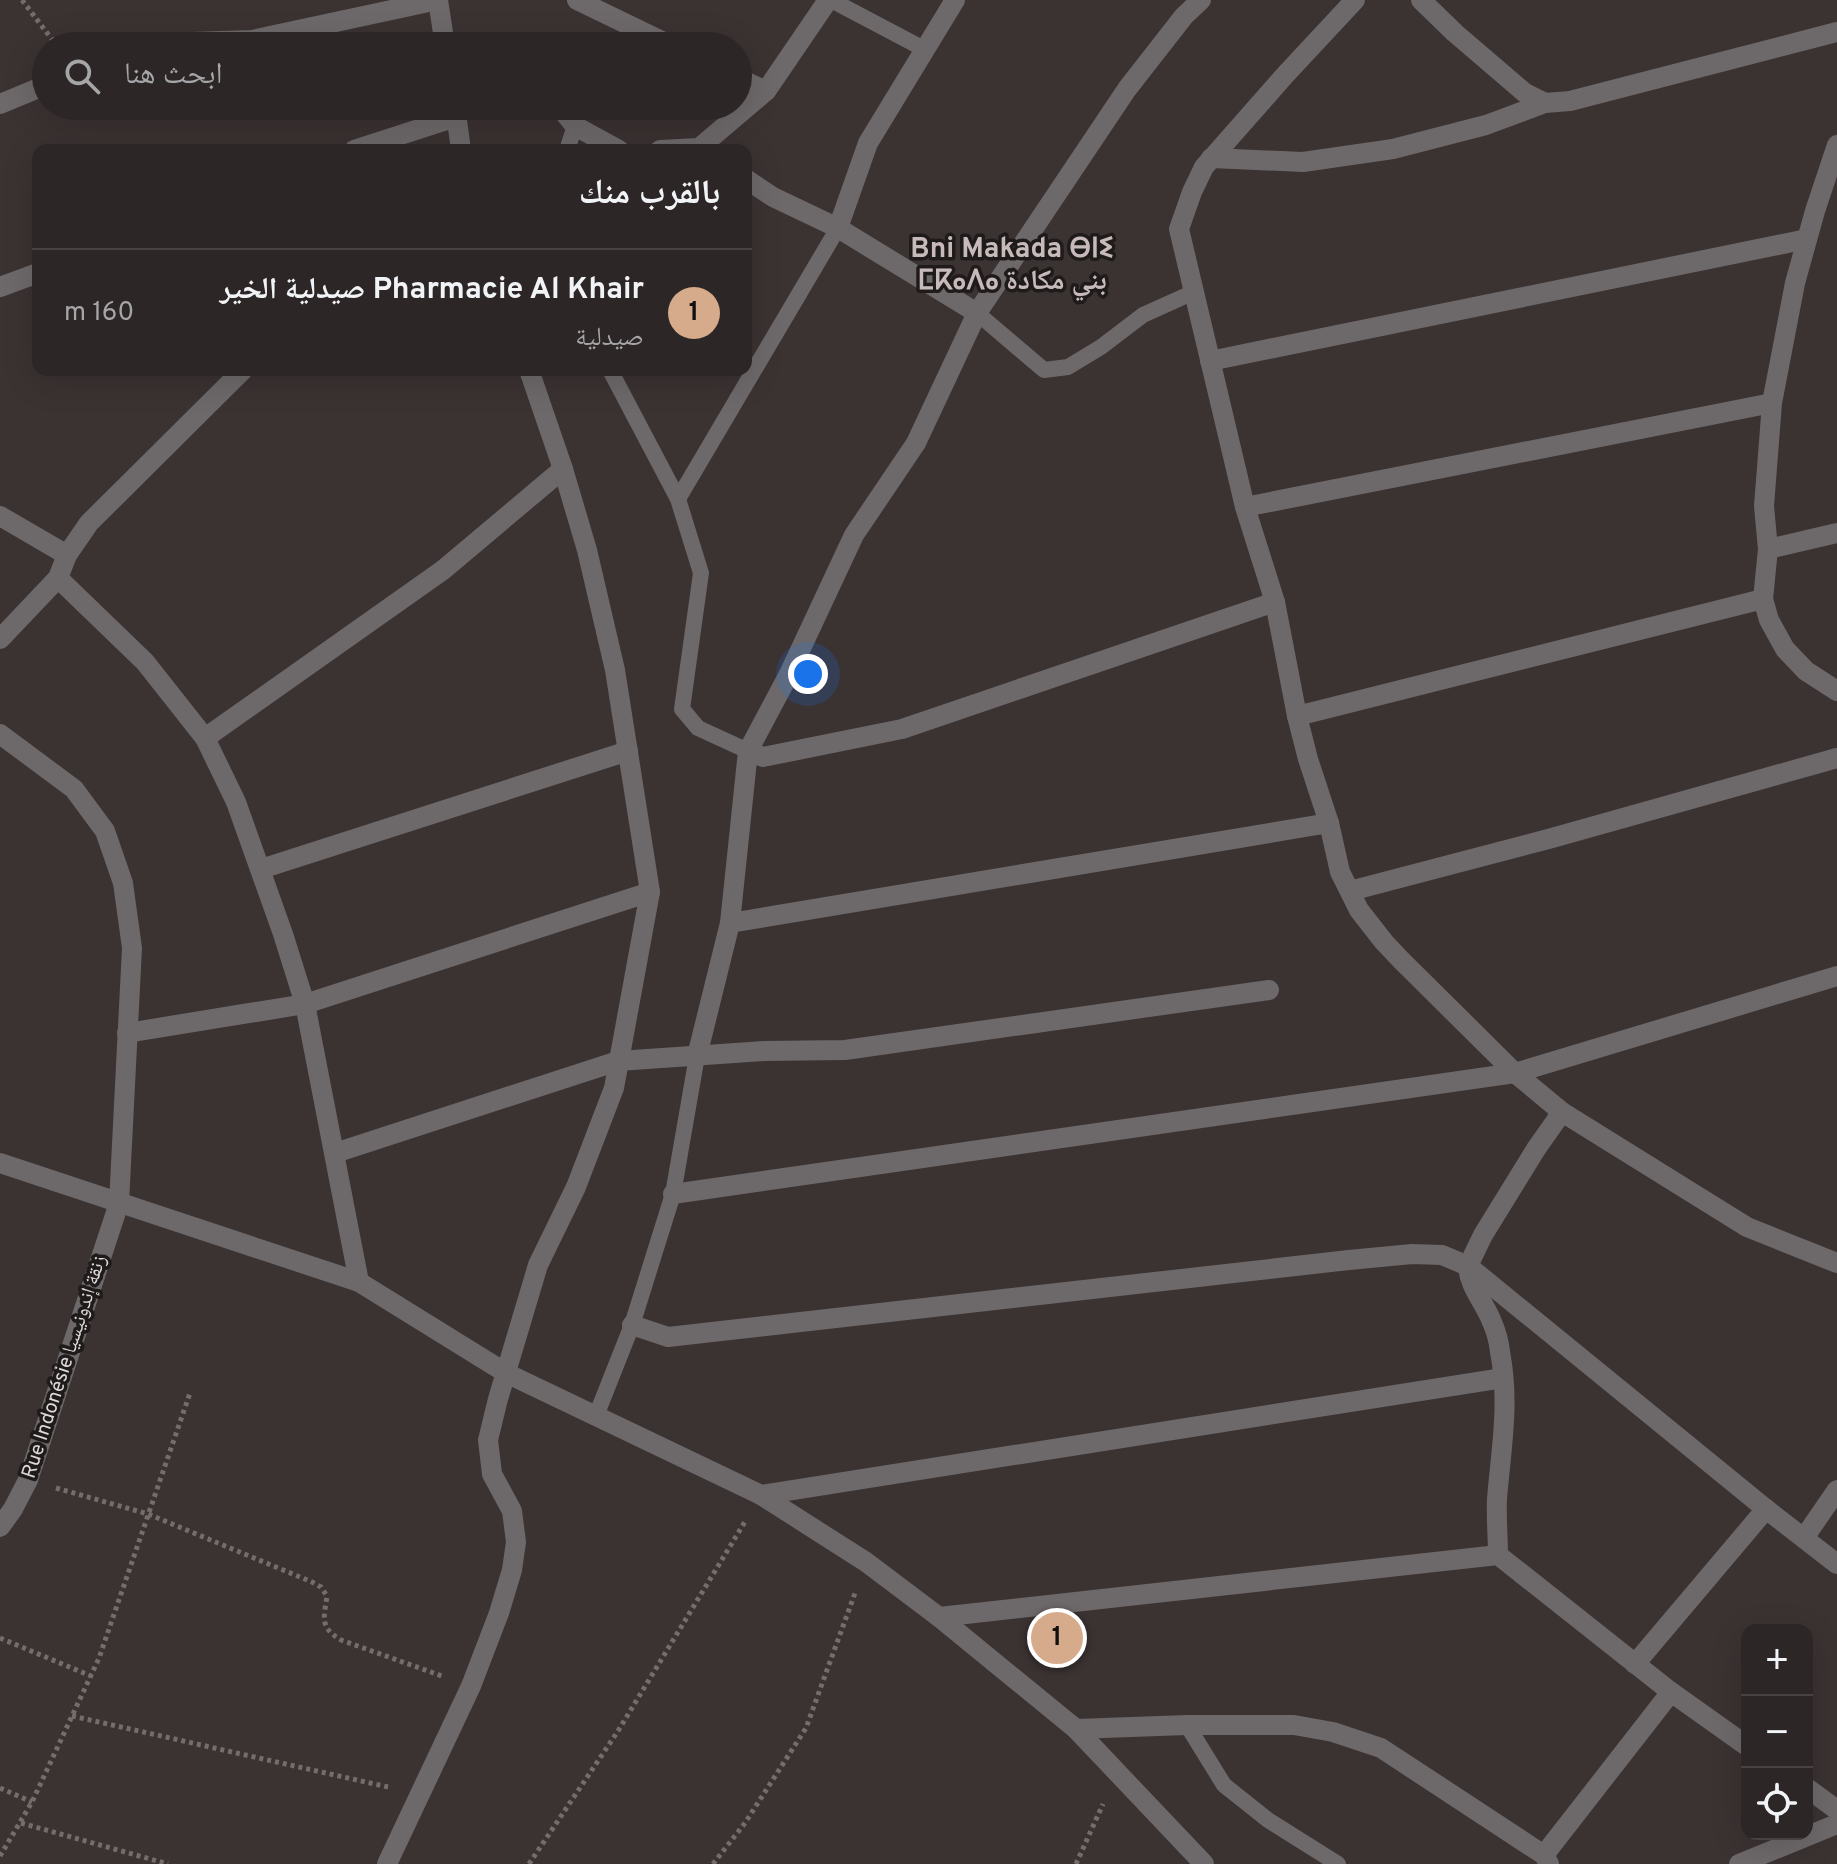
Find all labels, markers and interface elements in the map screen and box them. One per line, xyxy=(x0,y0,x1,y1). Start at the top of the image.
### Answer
search box xyxy=(32,32,752,120)
icon: search xyxy=(60,54,104,98)
text: ابحث هنا xyxy=(124,57,223,94)
text: بالقرب منك xyxy=(579,173,720,216)
district label: Bni Makada ⴱⵏⵉ ⵎⴽⴰⴷⴰ بني مكادة xyxy=(910,232,1114,302)
text: Pharmacie Al Khair صيدلية الخير xyxy=(220,272,644,309)
text: 160 m xyxy=(64,297,134,330)
text: 1 xyxy=(689,297,699,330)
text: صيدلية xyxy=(575,322,644,355)
your location xyxy=(788,654,828,694)
street label: Rue Indonésie زنقة إندونيسيا xyxy=(17,1252,113,1482)
pin: 1 xyxy=(1031,1608,1083,1668)
map controls xyxy=(1741,1624,1813,1840)
button: + xyxy=(1741,1624,1813,1696)
button: − xyxy=(1741,1696,1813,1768)
button: locate xyxy=(1741,1768,1813,1840)

